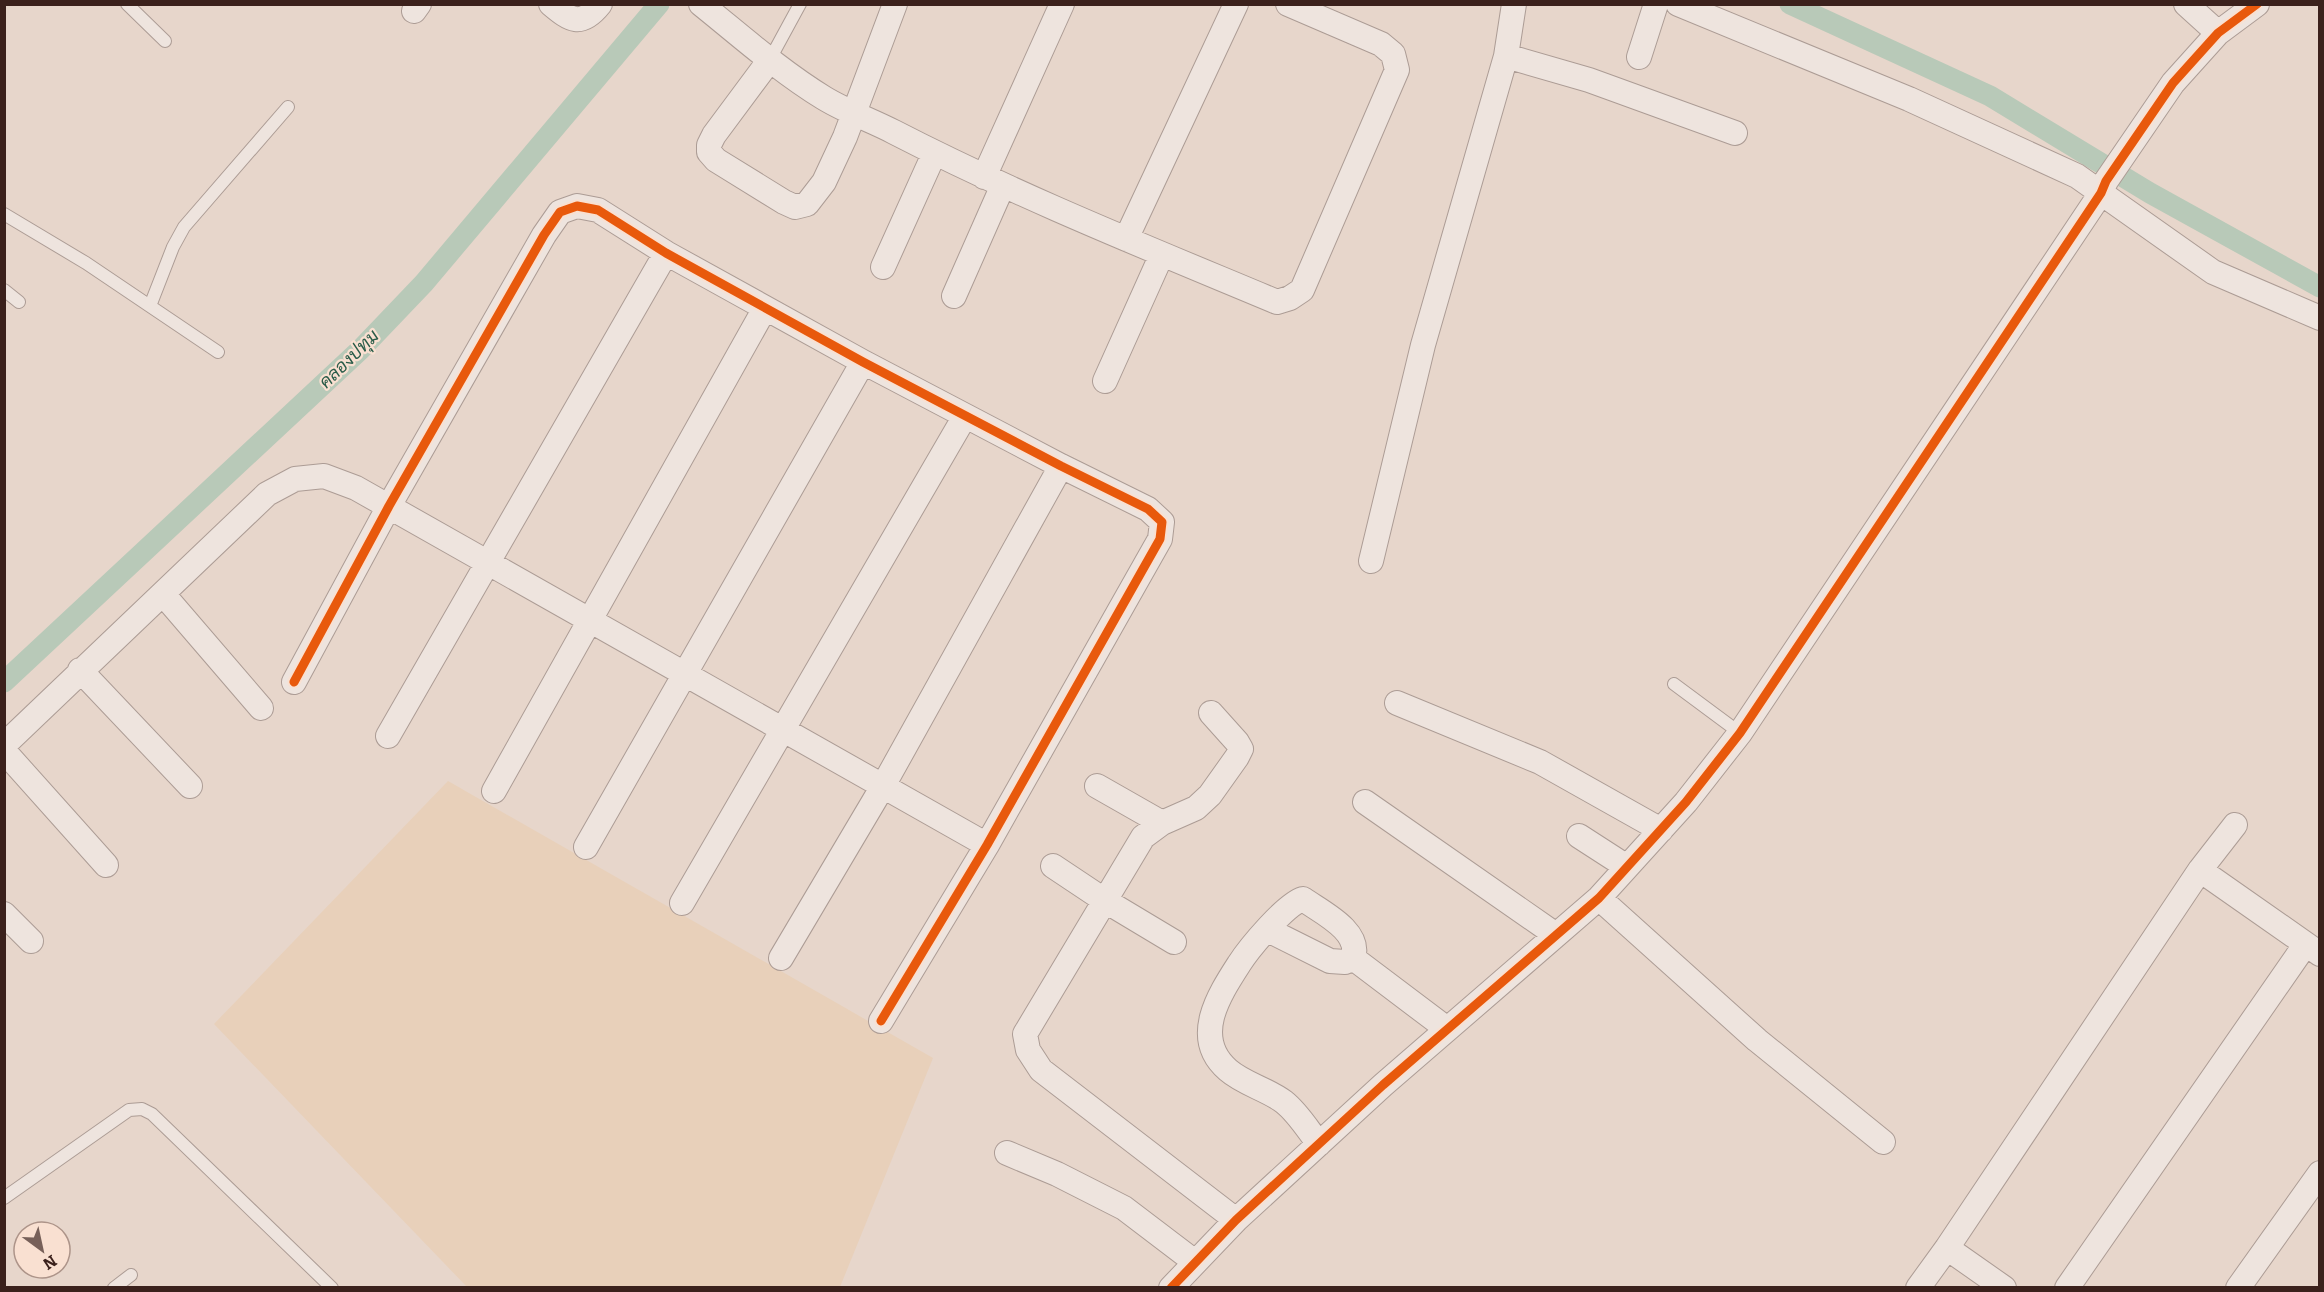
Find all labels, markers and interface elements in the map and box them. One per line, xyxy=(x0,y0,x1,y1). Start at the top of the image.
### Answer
water label: คลองปทุม xyxy=(314,325,384,394)
north arrow xyxy=(12,1220,72,1280)
text: N xyxy=(40,1251,60,1273)

